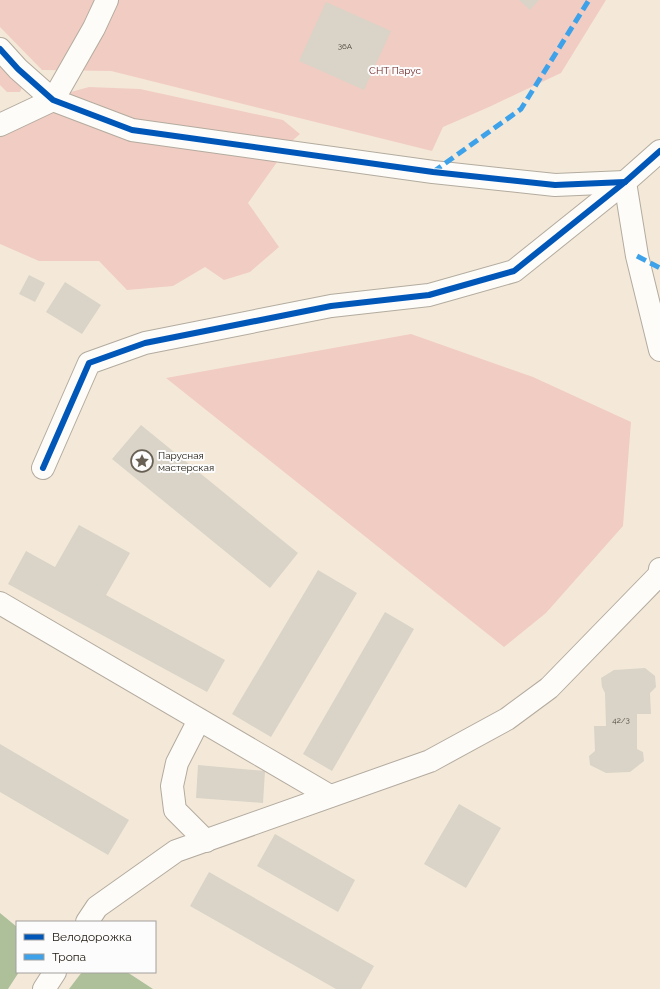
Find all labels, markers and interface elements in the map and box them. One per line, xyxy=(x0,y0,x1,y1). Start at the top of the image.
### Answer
house number: 36А xyxy=(338,41,353,51)
park label: СНТ Парус xyxy=(369,65,421,76)
place icon: Парусная мастерская xyxy=(129,448,155,474)
place label: Парусная мастерская xyxy=(158,450,214,473)
house number: 42/3 xyxy=(612,715,630,725)
legend xyxy=(16,921,156,973)
text: Велодорожка xyxy=(52,930,132,944)
text: Тропа xyxy=(52,950,86,964)

